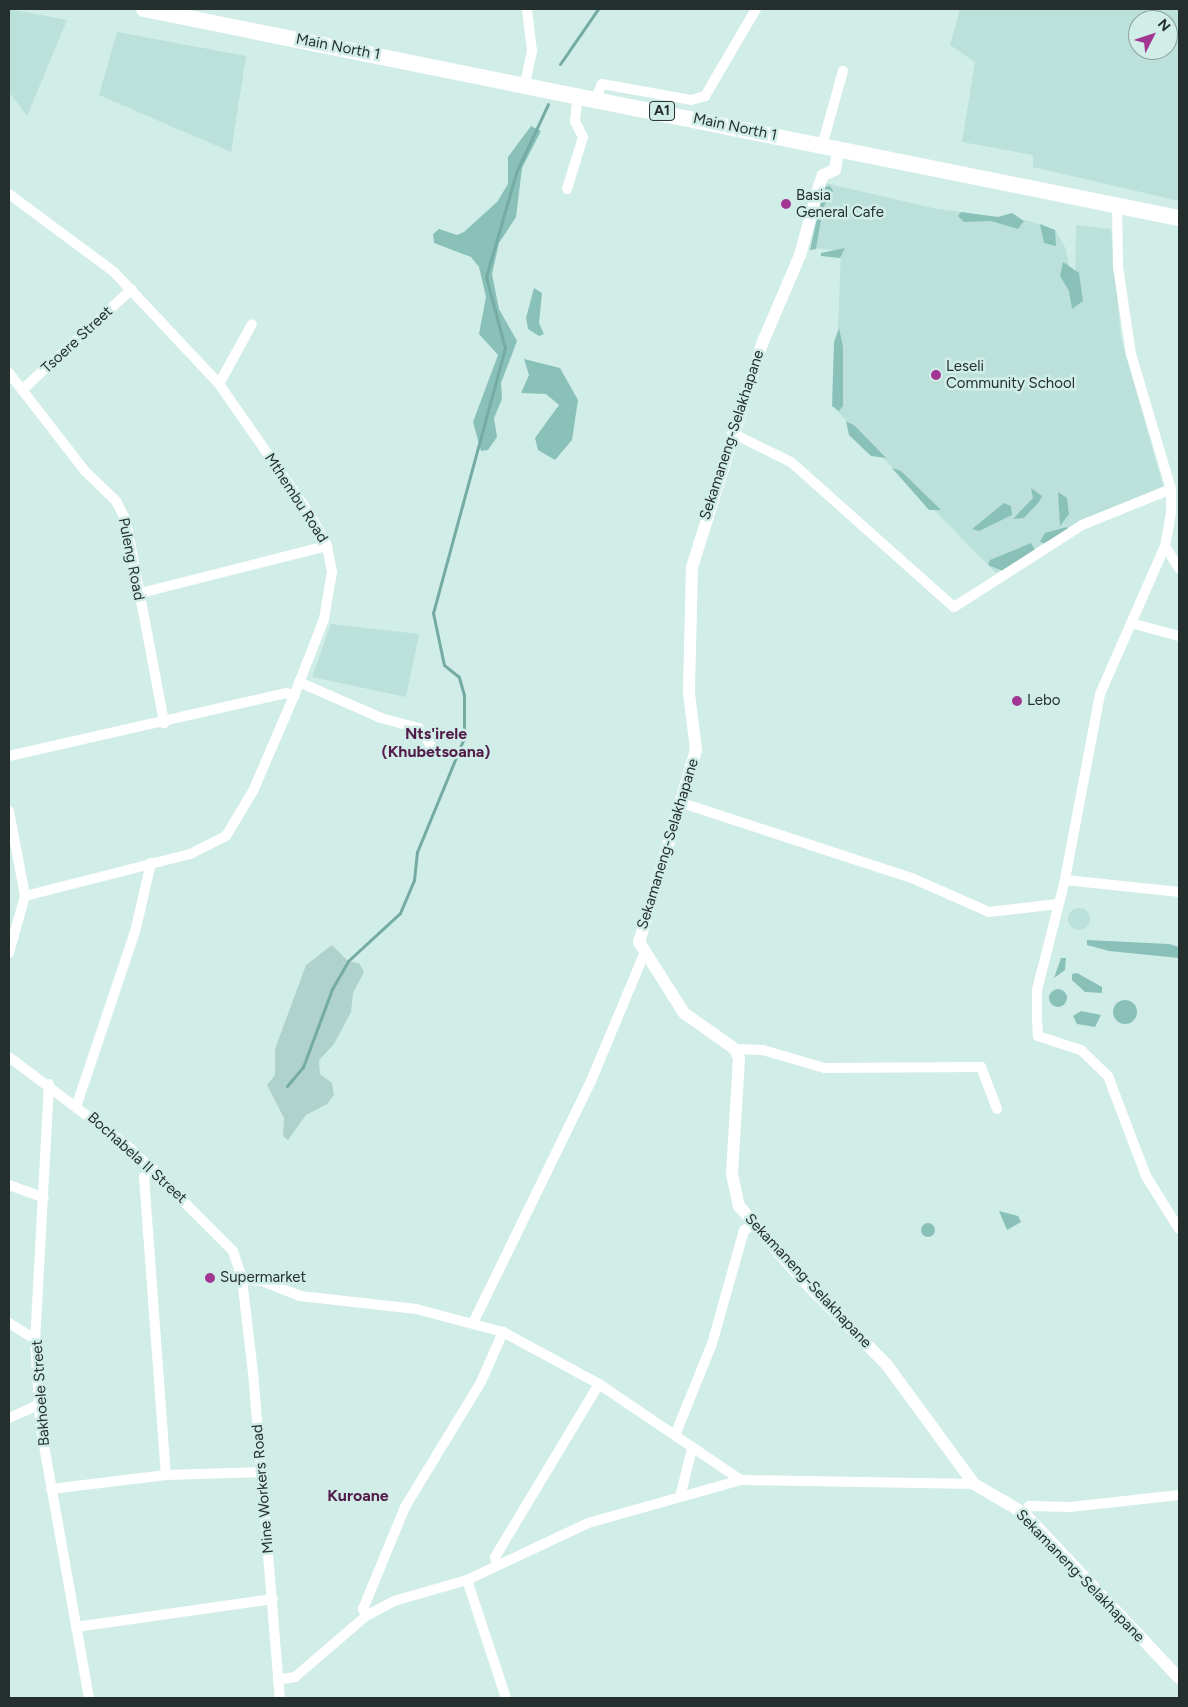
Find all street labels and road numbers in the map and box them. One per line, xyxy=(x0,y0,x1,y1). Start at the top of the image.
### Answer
street label: Main North 1 xyxy=(294,30,382,64)
road number: A1 xyxy=(648,100,676,122)
street label: Main North 1 xyxy=(691,109,779,145)
street label: Tsoere Street xyxy=(38,303,116,377)
street label: Sekamaneng-Selakhapane xyxy=(696,348,768,522)
street label: Mthembu Road xyxy=(260,450,332,546)
street label: Puleng Road xyxy=(114,516,148,602)
street label: Sekamaneng-Selakhapane xyxy=(633,757,703,931)
street label: Bochabela II Street xyxy=(84,1109,190,1207)
street label: Sekamaneng-Selakhapane xyxy=(741,1210,875,1352)
street label: Bakhoele Street xyxy=(28,1339,54,1447)
street label: Mine Workers Road xyxy=(248,1424,278,1554)
street label: Sekamaneng-Selakhapane xyxy=(1012,1506,1148,1646)

